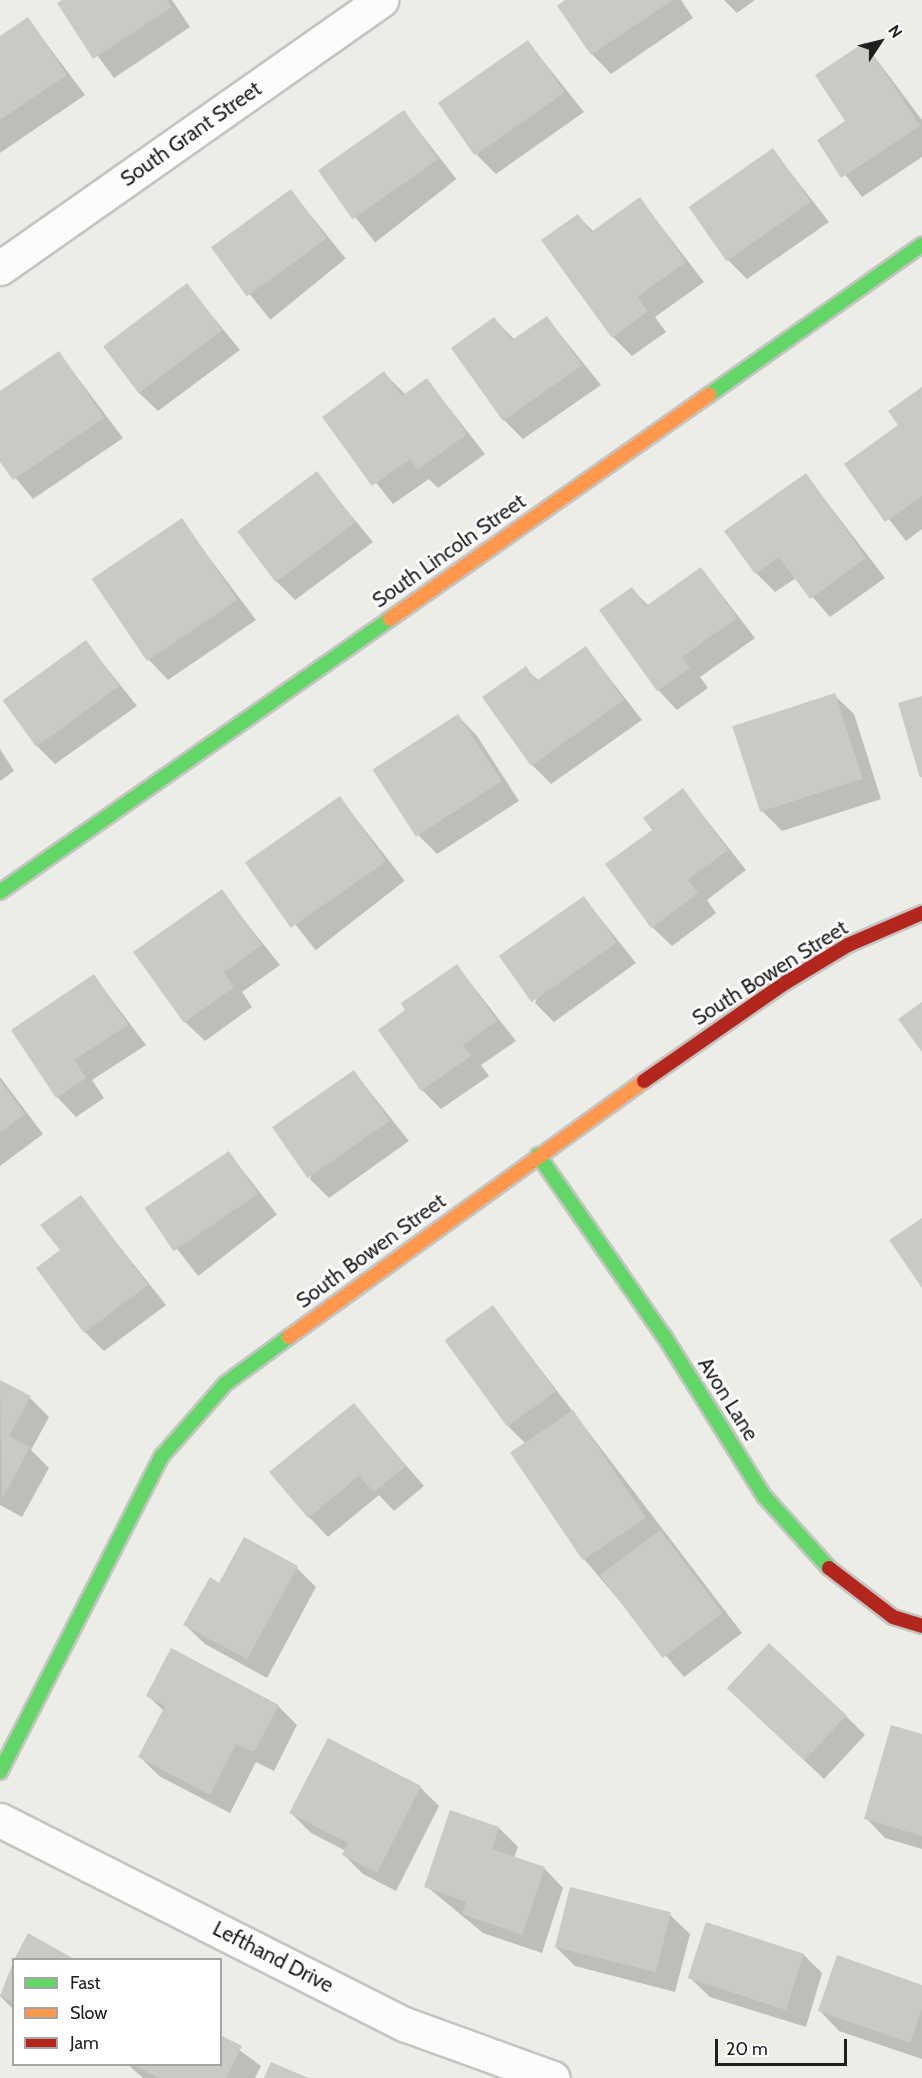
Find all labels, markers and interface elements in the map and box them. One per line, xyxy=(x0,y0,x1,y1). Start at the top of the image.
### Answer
north arrow xyxy=(850,12,910,72)
text: N xyxy=(884,21,906,41)
street label: South Grant Street xyxy=(116,76,266,192)
street label: South Lincoln Street xyxy=(368,489,530,613)
street label: South Bowen Street xyxy=(688,915,852,1031)
street label: South Bowen Street xyxy=(291,1188,451,1314)
street label: Avon Lane xyxy=(693,1353,763,1445)
street label: Lefthand Drive xyxy=(209,1916,337,1998)
legend xyxy=(12,1958,222,2066)
text: Fast xyxy=(70,1972,101,1994)
text: Slow xyxy=(70,2002,107,2024)
scale bar xyxy=(718,2027,850,2065)
text: Jam xyxy=(70,2032,99,2054)
text: 20 m xyxy=(726,2038,768,2060)

